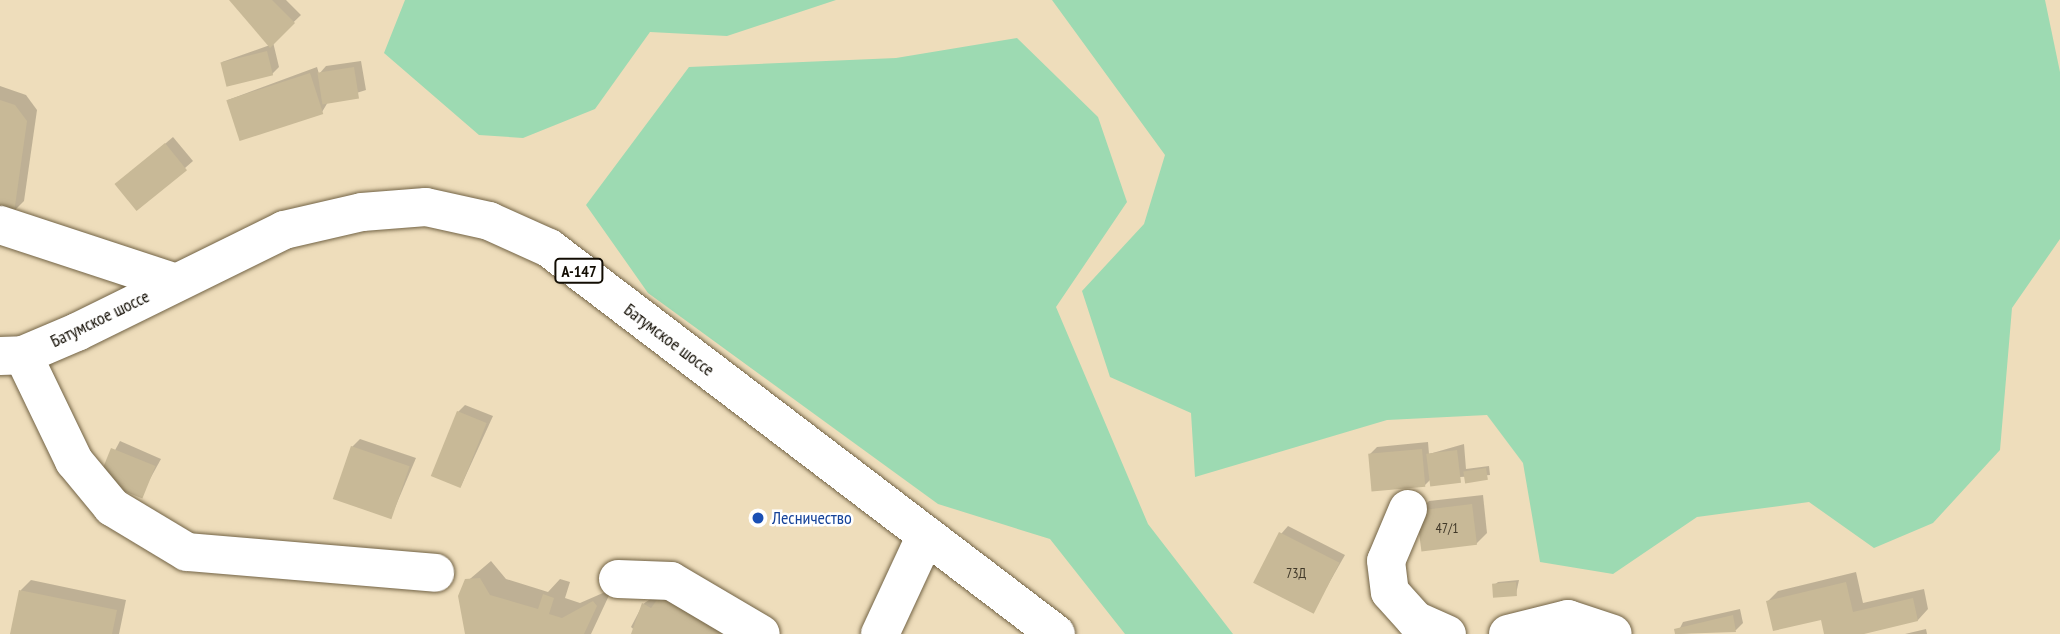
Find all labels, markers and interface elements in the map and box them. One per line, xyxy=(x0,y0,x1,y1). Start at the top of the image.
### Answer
road number: А-147 xyxy=(553,258,605,284)
street label: Батумское шоссе xyxy=(47,286,153,352)
street label: Батумское шоссе xyxy=(620,299,718,381)
place label: Лесничество xyxy=(772,507,852,529)
marker: Лесничество xyxy=(750,510,766,526)
house number: 47/1 xyxy=(1435,520,1459,536)
house number: 73Д xyxy=(1286,565,1306,581)

